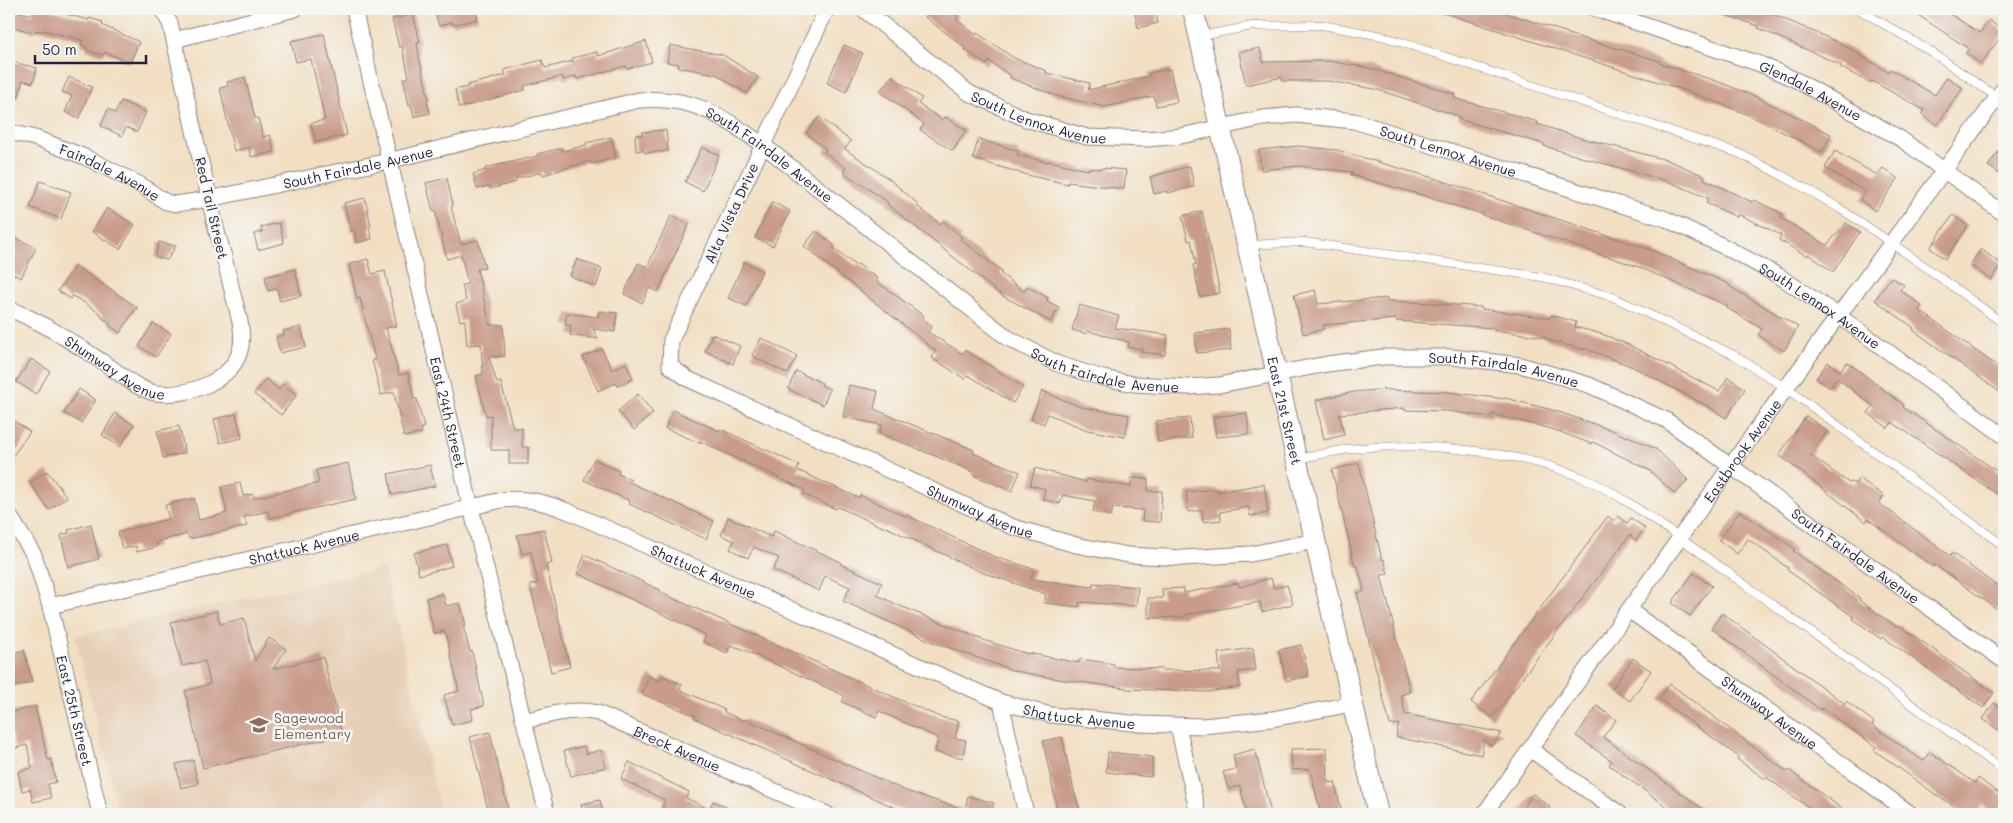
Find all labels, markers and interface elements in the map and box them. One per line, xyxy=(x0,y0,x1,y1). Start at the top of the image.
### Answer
scale bar xyxy=(35,32,146,64)
text: 50 m xyxy=(42,39,77,59)
street label: Glendale Avenue xyxy=(1757,56,1865,125)
street label: South Lennox Avenue xyxy=(968,86,1107,147)
street label: South Fairdale Avenue xyxy=(703,102,837,206)
street label: South Lennox Avenue xyxy=(1378,120,1519,181)
street label: Fairdale Avenue xyxy=(57,139,164,205)
street label: South Fairdale Avenue xyxy=(281,141,435,193)
street label: Red Tail Street xyxy=(191,155,233,261)
street label: Alta Vista Drive xyxy=(699,160,763,266)
street label: South Lennox Avenue xyxy=(1756,258,1885,353)
street label: Shumway Avenue xyxy=(61,331,166,403)
street label: South Fairdale Avenue xyxy=(1028,342,1180,396)
street label: South Fairdale Avenue xyxy=(1429,348,1581,391)
street label: East 24th Street xyxy=(426,355,471,469)
street label: East 21st Street xyxy=(1264,355,1307,466)
street label: Eastbrook Avenue xyxy=(1699,395,1785,506)
street label: Shumway Avenue xyxy=(924,480,1036,542)
street label: South Fairdale Avenue xyxy=(1788,503,1924,608)
street label: Shattuck Avenue xyxy=(247,524,361,569)
street label: Shattuck Avenue xyxy=(648,539,759,602)
street label: East 25th Street xyxy=(53,653,98,768)
street label: Shumway Avenue xyxy=(1718,671,1822,753)
street label: Shattuck Avenue xyxy=(1021,699,1136,733)
place label: Sagewood Elementary xyxy=(274,708,351,743)
school or university icon: Sagewood Elementary xyxy=(248,714,270,736)
street label: Breck Avenue xyxy=(631,721,724,775)

